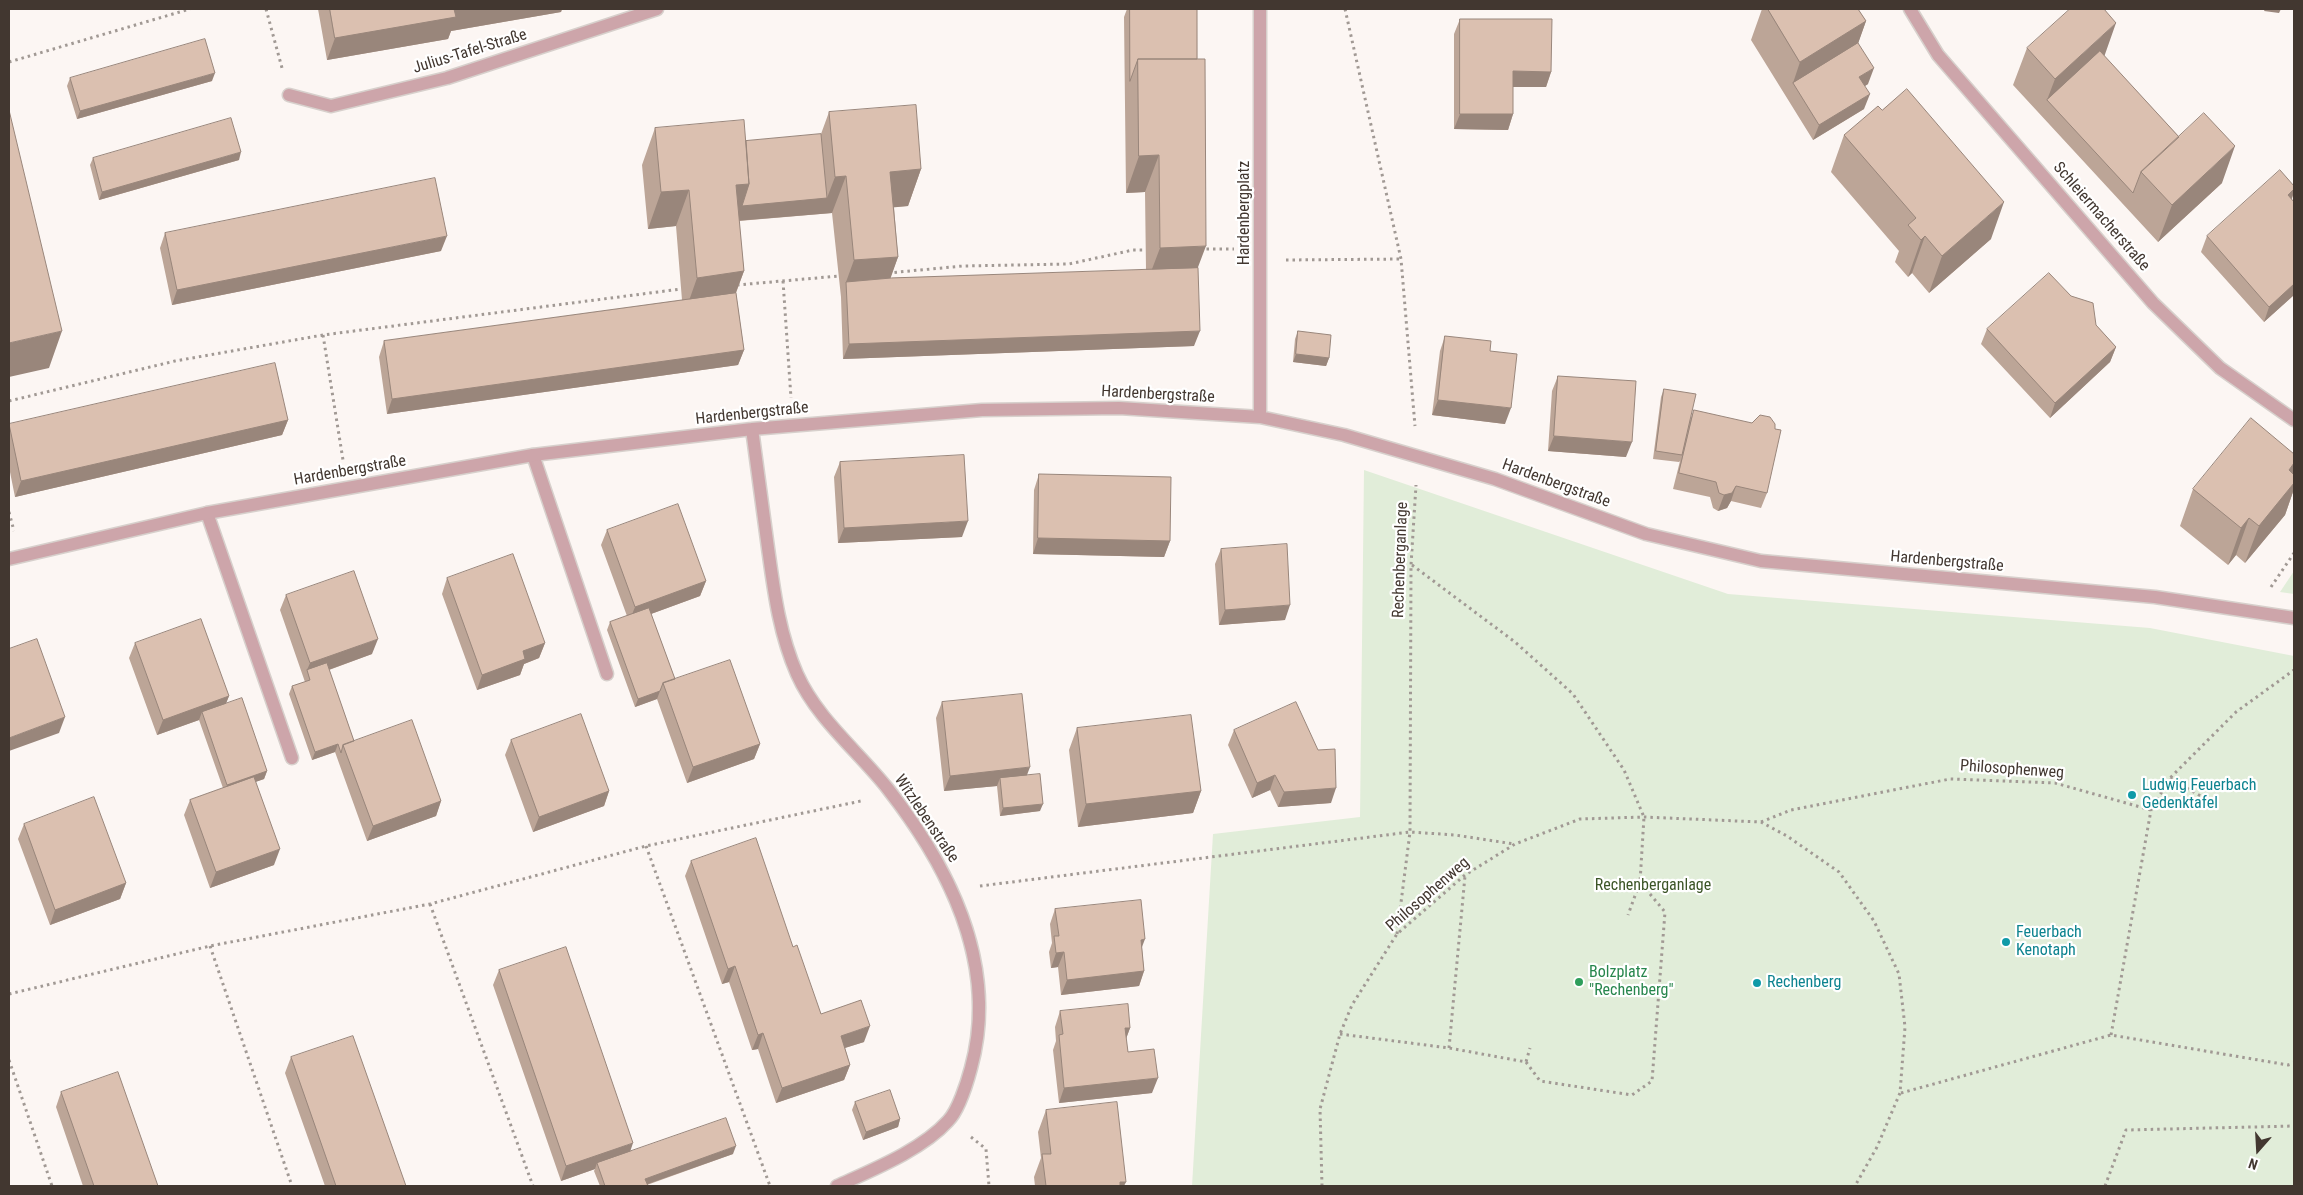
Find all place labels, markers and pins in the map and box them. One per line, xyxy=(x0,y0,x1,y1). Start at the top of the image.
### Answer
place label: Ludwig Feuerbach Gedenktafel xyxy=(2142,776,2256,814)
marker: Ludwig Feuerbach Gedenktafel xyxy=(2126,789,2138,801)
place label: Feuerbach Kenotaph xyxy=(2016,923,2082,961)
marker: Feuerbach Kenotaph xyxy=(2000,936,2012,948)
place label: Bolzplatz "Rechenberg" xyxy=(1589,963,1674,1001)
place label: Rechenberg xyxy=(1767,973,1841,993)
marker: Bolzplatz "Rechenberg" xyxy=(1573,976,1585,988)
marker: Rechenberg xyxy=(1751,977,1763,989)

